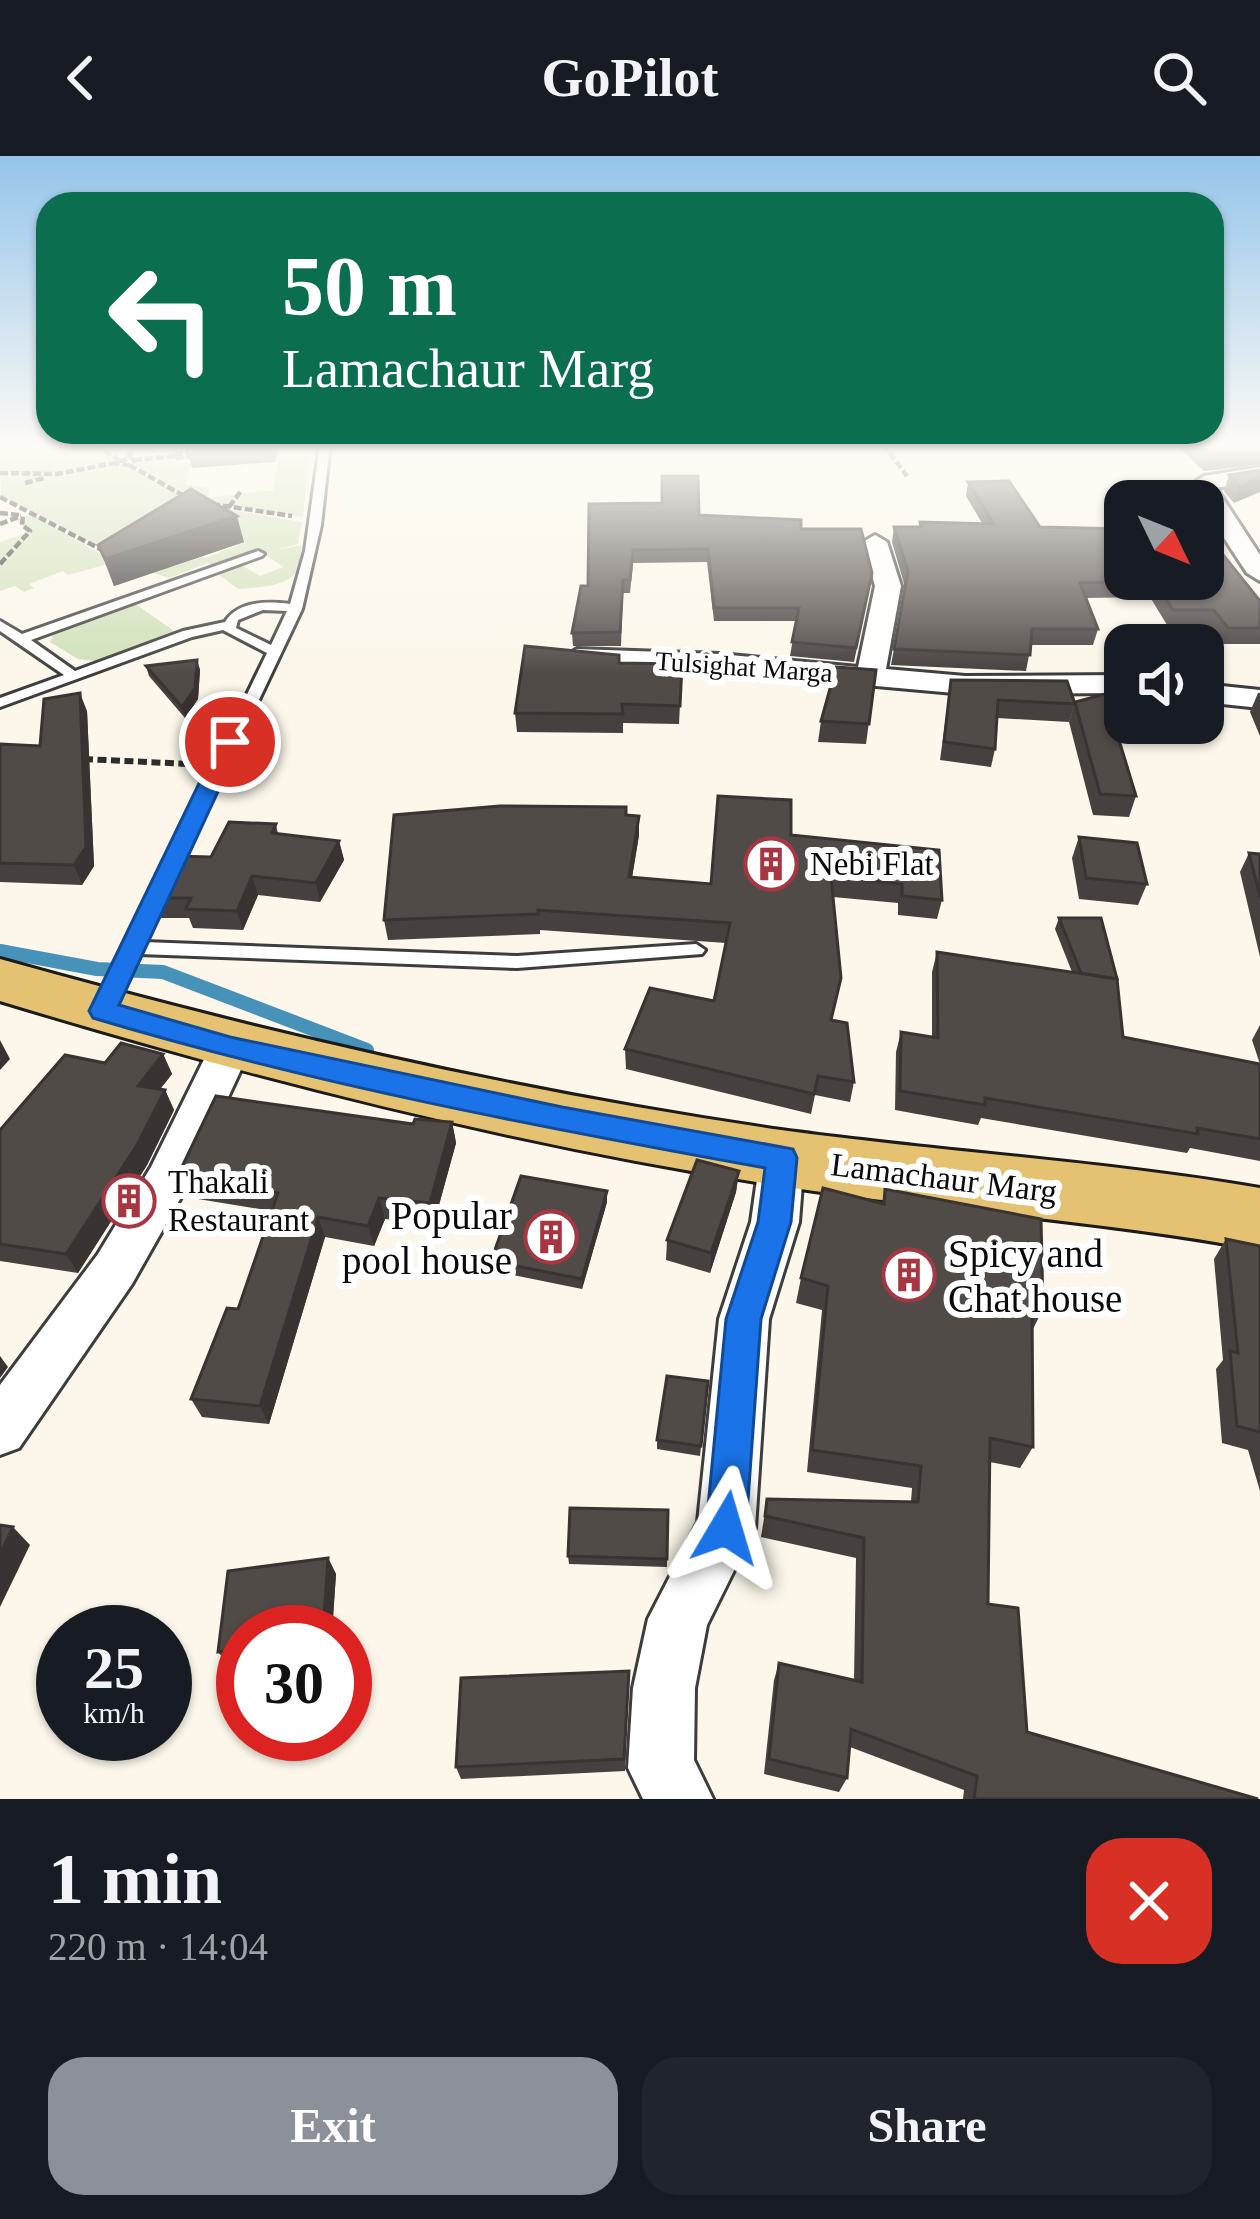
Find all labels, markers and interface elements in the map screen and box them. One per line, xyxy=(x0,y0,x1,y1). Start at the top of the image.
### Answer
icon: back xyxy=(48,45,114,111)
icon: search xyxy=(1146,45,1212,111)
text: GoPilot xyxy=(542,48,718,108)
icon: left xyxy=(84,240,240,396)
text: 50 m xyxy=(282,240,457,333)
text: Lamachaur Marg xyxy=(282,339,654,399)
north arrow xyxy=(1104,480,1224,600)
map controls xyxy=(1104,480,1224,744)
button: sound xyxy=(1104,624,1224,744)
street label: Tulsighat Marga xyxy=(654,646,834,688)
pin xyxy=(179,691,281,793)
icon: arrive xyxy=(197,709,263,775)
building icon: Nebi Flat xyxy=(743,836,799,892)
place label: Nebi Flat xyxy=(810,846,934,882)
street label: Lamachaur Marg xyxy=(829,1146,1059,1210)
place label: Thakali Restaurant xyxy=(168,1164,309,1238)
building icon: Thakali Restaurant xyxy=(101,1173,157,1229)
place label: Popular pool house xyxy=(342,1194,512,1283)
building icon: Popular pool house xyxy=(523,1209,579,1265)
place label: Spicy and Chat house xyxy=(948,1232,1122,1320)
building icon: Spicy and Chat house xyxy=(881,1247,937,1303)
position arrow xyxy=(663,1465,789,1591)
speed limit sign: 30 xyxy=(216,1605,372,1761)
text: 25 xyxy=(84,1635,144,1701)
text: km/h xyxy=(83,1696,145,1729)
button: close xyxy=(1086,1838,1212,1964)
text: 1 min xyxy=(48,1839,222,1919)
text: 220 m · 14:04 xyxy=(48,1925,268,1968)
button: Exit xyxy=(48,2057,618,2195)
button: Share xyxy=(642,2057,1212,2195)

